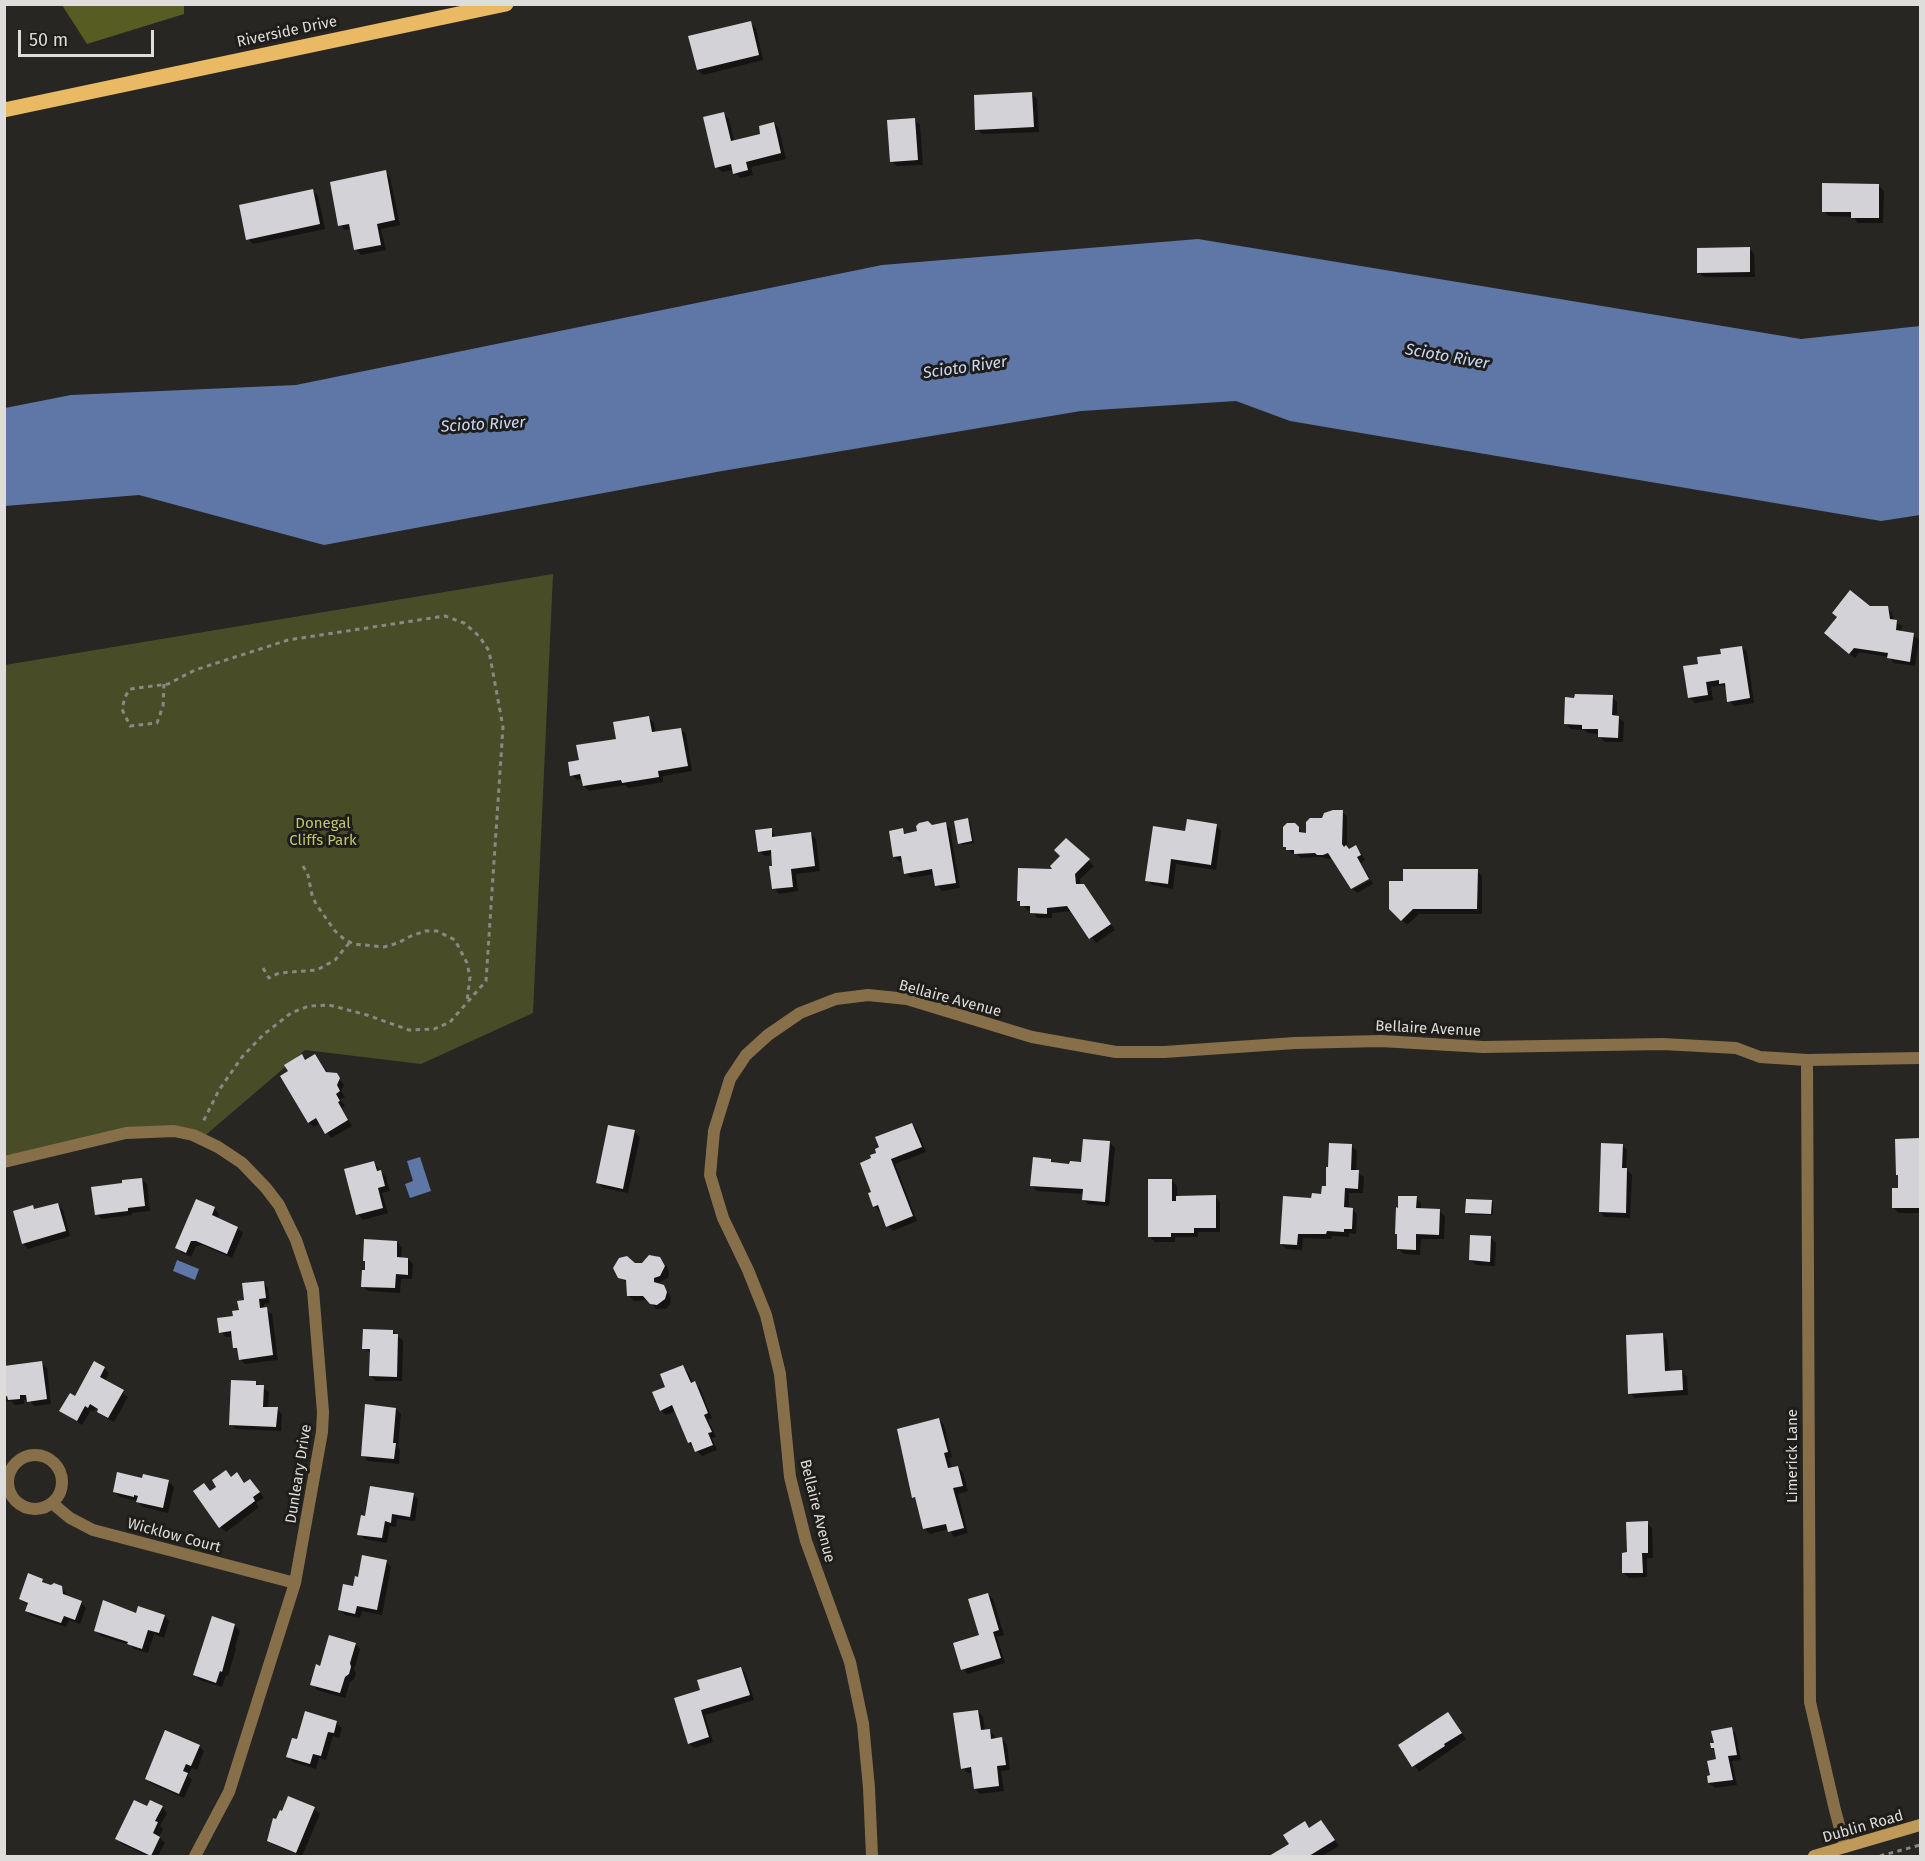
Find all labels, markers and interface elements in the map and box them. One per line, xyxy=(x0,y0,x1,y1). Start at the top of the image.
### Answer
street label: Riverside Drive xyxy=(235,13,339,51)
scale bar xyxy=(21,18,158,56)
text: 50 m xyxy=(29,29,68,51)
water label: Scioto River xyxy=(1404,340,1490,374)
water label: Scioto River xyxy=(922,353,1008,383)
water label: Scioto River xyxy=(440,413,526,437)
park label: Donegal Cliffs Park xyxy=(289,815,357,850)
street label: Bellaire Avenue xyxy=(897,977,1003,1021)
street label: Bellaire Avenue xyxy=(1375,1017,1481,1041)
street label: Limerick Lane xyxy=(1784,1409,1802,1503)
street label: Dunleary Drive xyxy=(282,1423,316,1525)
street label: Bellaire Avenue xyxy=(795,1458,839,1564)
street label: Wicklow Court xyxy=(125,1515,223,1557)
street label: Dublin Road xyxy=(1820,1807,1906,1847)

